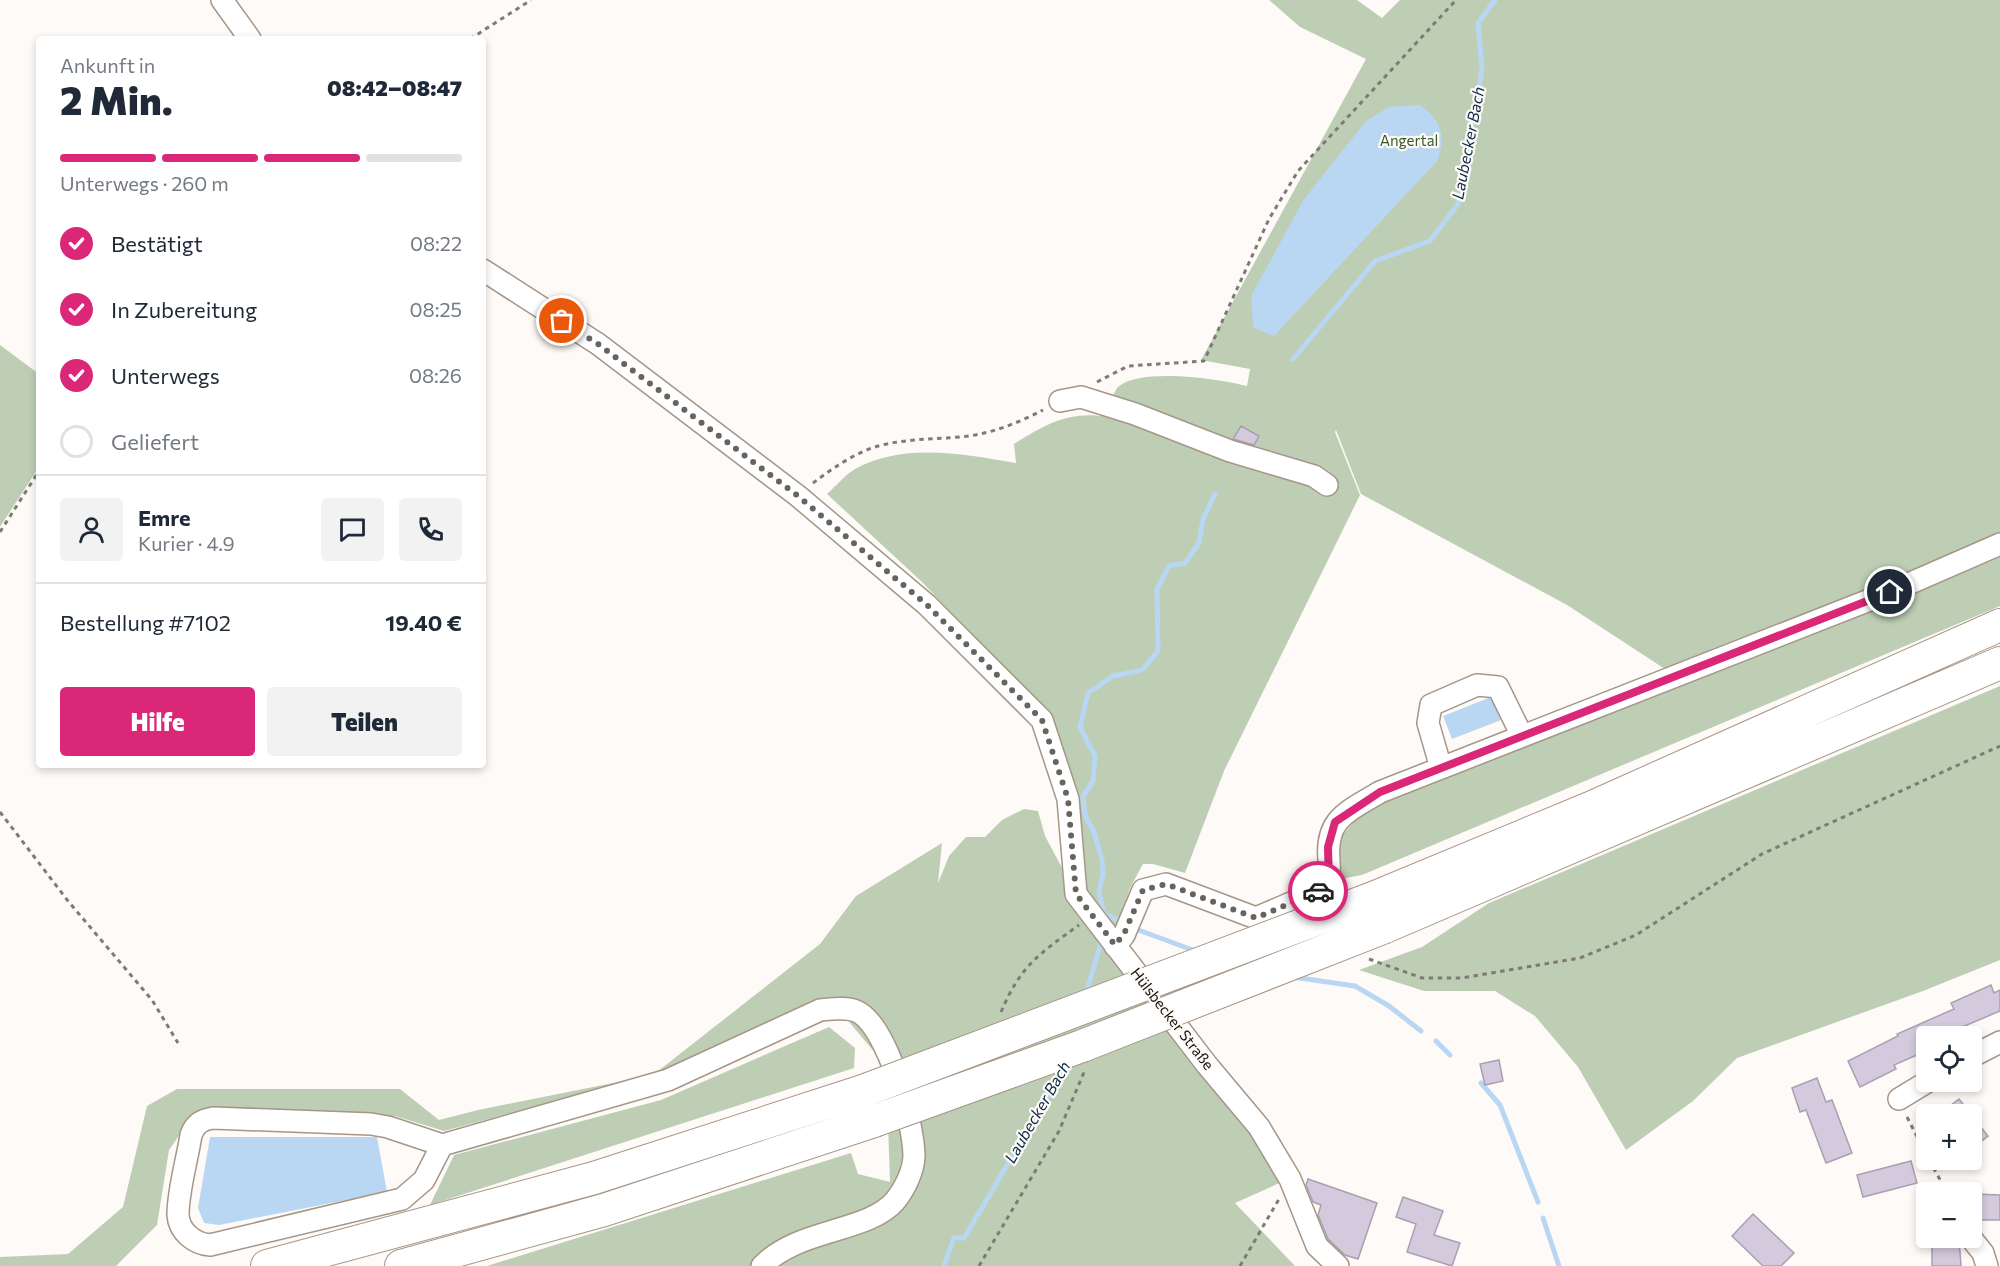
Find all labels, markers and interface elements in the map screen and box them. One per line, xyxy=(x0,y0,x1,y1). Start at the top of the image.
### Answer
text: Ankunft in xyxy=(60,53,155,77)
text: 08:42–08:47 xyxy=(327,74,462,101)
text: 2 Min. xyxy=(60,75,173,123)
water label: Laubecker Bach xyxy=(1447,85,1488,201)
park label: Angertal xyxy=(1380,131,1438,149)
text: Unterwegs · 260 m xyxy=(60,171,229,195)
icon: check xyxy=(60,227,93,260)
text: Bestätigt xyxy=(111,230,203,257)
text: 08:22 xyxy=(410,231,462,255)
icon: check xyxy=(60,293,93,326)
pin xyxy=(536,295,587,346)
text: In Zubereitung xyxy=(111,296,257,323)
text: 08:25 xyxy=(410,297,462,321)
icon: bag xyxy=(545,304,578,337)
icon: check xyxy=(60,359,93,392)
text: Unterwegs xyxy=(111,362,220,389)
text: 08:26 xyxy=(409,363,462,387)
text: Geliefert xyxy=(111,428,199,455)
button: person xyxy=(60,498,123,561)
button: chat xyxy=(321,498,384,561)
button: phone xyxy=(399,498,462,561)
text: Emre xyxy=(138,504,191,531)
text: Kurier · 4.9 xyxy=(138,531,235,555)
pin xyxy=(1864,566,1915,617)
icon: home xyxy=(1873,575,1906,608)
text: Bestellung #7102 xyxy=(60,609,231,636)
text: 19.40 € xyxy=(385,609,462,636)
button: Hilfe xyxy=(60,687,255,756)
button: Teilen xyxy=(267,687,462,756)
courier xyxy=(1288,861,1348,921)
icon: car xyxy=(1302,875,1335,908)
street label: Hülsbecker Straße xyxy=(1127,964,1218,1073)
map controls xyxy=(1916,1026,1982,1248)
button: locate xyxy=(1916,1026,1982,1092)
water label: Laubecker Bach xyxy=(1000,1058,1073,1166)
button: + xyxy=(1916,1104,1982,1170)
button: − xyxy=(1916,1182,1982,1248)

